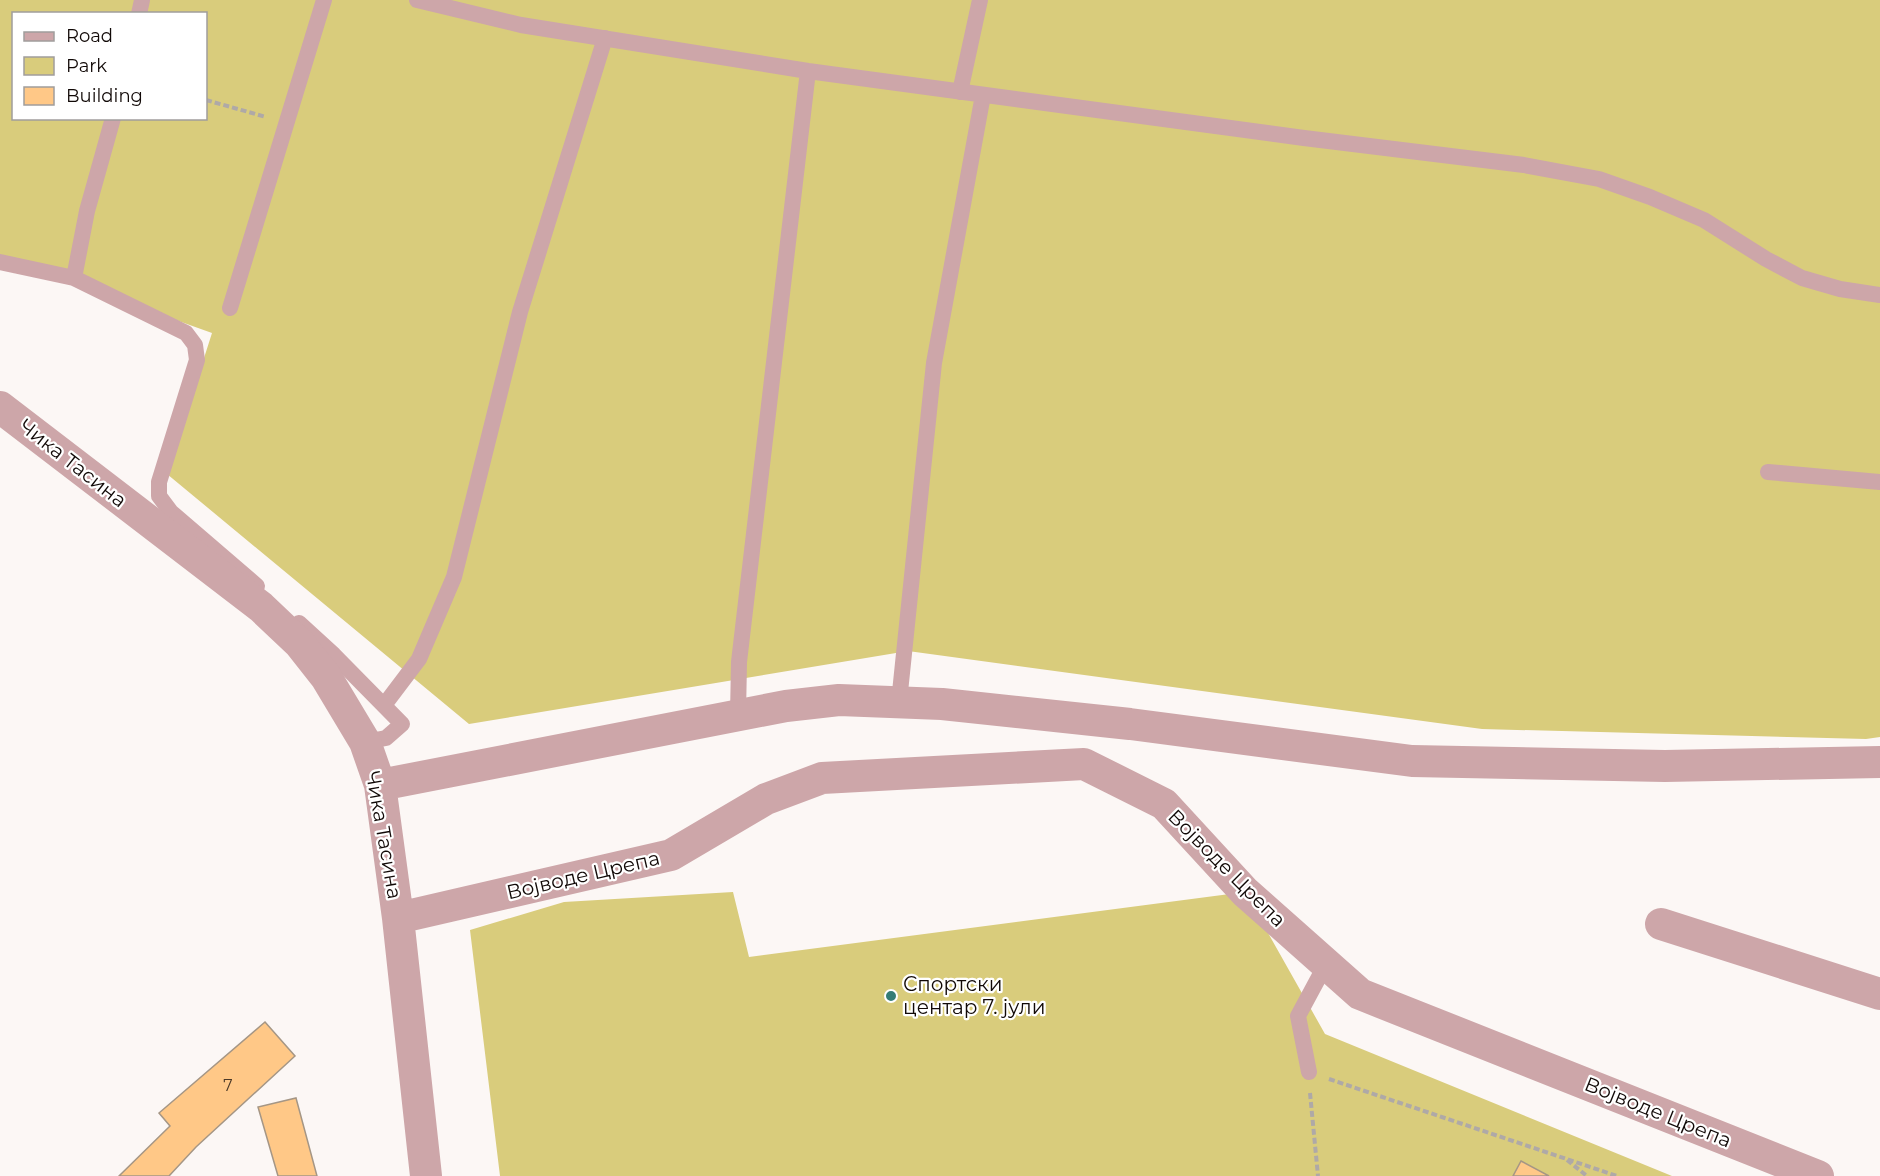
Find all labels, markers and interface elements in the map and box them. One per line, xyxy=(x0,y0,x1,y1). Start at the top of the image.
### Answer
legend xyxy=(12,12,207,120)
text: Road xyxy=(66,25,113,47)
text: Park xyxy=(66,55,107,77)
text: Building xyxy=(66,85,143,107)
street label: Чика Тасина xyxy=(15,414,131,512)
street label: Чика Тасина xyxy=(361,769,407,901)
street label: Војводе Црепа xyxy=(1163,804,1291,932)
street label: Војводе Црепа xyxy=(504,846,662,904)
place label: Спортски центар 7. јули xyxy=(903,972,1045,1019)
marker: Спортски центар 7. јули xyxy=(884,989,898,1003)
street label: Војводе Црепа xyxy=(1581,1072,1735,1152)
house number: 7 xyxy=(223,1076,233,1095)

